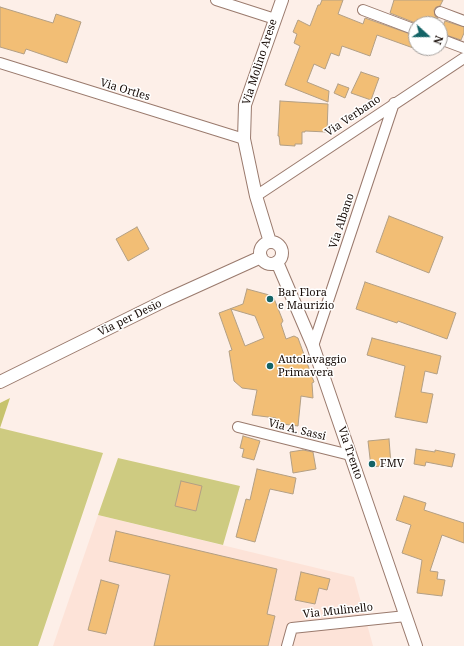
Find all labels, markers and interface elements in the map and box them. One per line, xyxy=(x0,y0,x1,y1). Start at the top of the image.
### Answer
north arrow xyxy=(408,16,448,56)
street label: Via Molino Arese xyxy=(240,17,280,107)
text: N xyxy=(430,33,447,47)
street label: Via Ortles xyxy=(98,76,152,104)
street label: Via Verbano xyxy=(323,93,383,139)
street label: Via Albano xyxy=(327,192,357,250)
place label: Bar Flora e Maurizio xyxy=(278,286,334,312)
marker: Bar Flora e Maurizio xyxy=(265,294,275,304)
street label: Via per Desio xyxy=(96,297,164,339)
place label: Autolavaggio Primavera xyxy=(278,353,347,379)
marker: Autolavaggio Primavera xyxy=(265,361,275,371)
street label: Via A. Sassi xyxy=(267,416,327,444)
street label: Via Trento xyxy=(335,425,365,481)
place label: FMV xyxy=(380,457,404,471)
marker: FMV xyxy=(367,459,377,469)
street label: Via Mulinello xyxy=(302,601,374,621)

